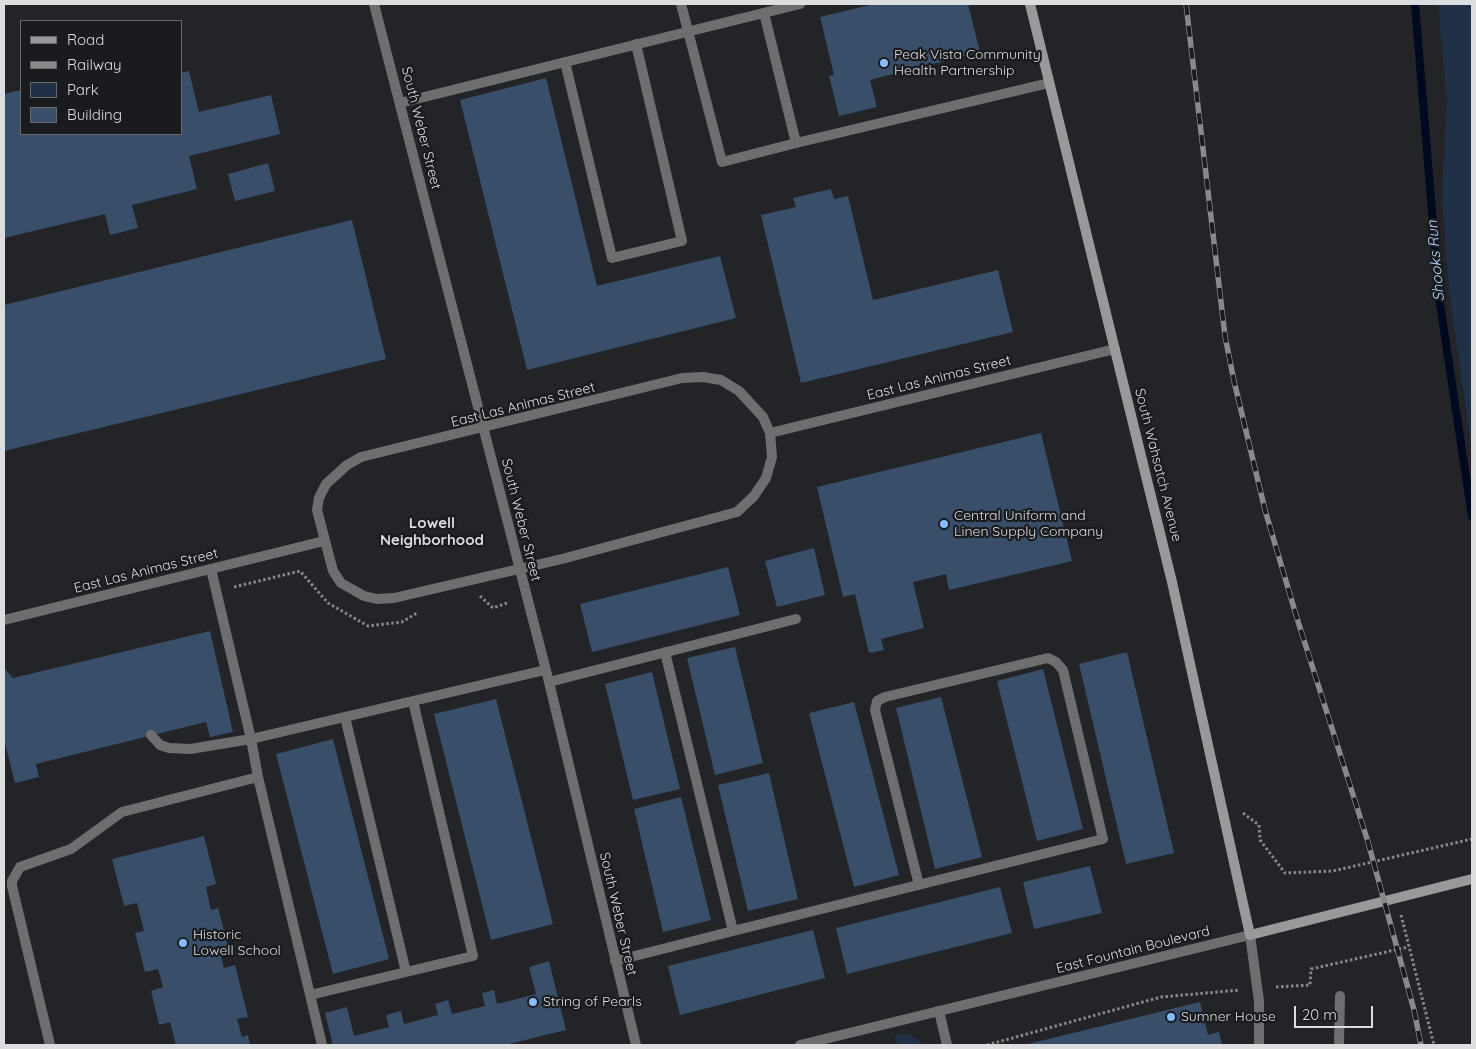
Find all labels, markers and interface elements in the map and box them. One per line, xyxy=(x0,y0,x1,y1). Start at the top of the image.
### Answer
legend xyxy=(20,20,182,135)
text: Road xyxy=(67,30,104,49)
place label: Peak Vista Community Health Partnership xyxy=(894,47,1041,80)
text: Railway xyxy=(67,55,122,74)
marker: Peak Vista Community Health Partnership xyxy=(878,57,890,69)
street label: South Weber Street xyxy=(398,65,444,191)
text: Park xyxy=(67,80,99,99)
text: Building xyxy=(67,105,122,124)
water label: Shooks Run xyxy=(1423,220,1449,302)
street label: East Las Animas Street xyxy=(865,352,1013,404)
street label: East Las Animas Street xyxy=(449,379,597,431)
street label: South Wahsatch Avenue xyxy=(1131,387,1185,543)
street label: South Weber Street xyxy=(498,457,544,583)
place label: Central Uniform and Linen Supply Company xyxy=(954,508,1103,540)
district label: Lowell Neighborhood xyxy=(380,514,484,549)
marker: Central Uniform and Linen Supply Company xyxy=(938,518,950,530)
street label: East Las Animas Street xyxy=(72,545,220,597)
street label: South Weber Street xyxy=(596,851,640,977)
street label: East Fountain Boulevard xyxy=(1054,923,1212,977)
place label: Historic Lowell School xyxy=(193,927,281,960)
marker: Historic Lowell School xyxy=(177,937,189,949)
place label: String of Pearls xyxy=(543,994,642,1010)
marker: String of Pearls xyxy=(527,996,539,1008)
scale bar xyxy=(1296,996,1375,1028)
text: 20 m xyxy=(1302,1005,1337,1024)
place label: Sumner House xyxy=(1181,1009,1276,1025)
marker: Sumner House xyxy=(1165,1011,1177,1023)

